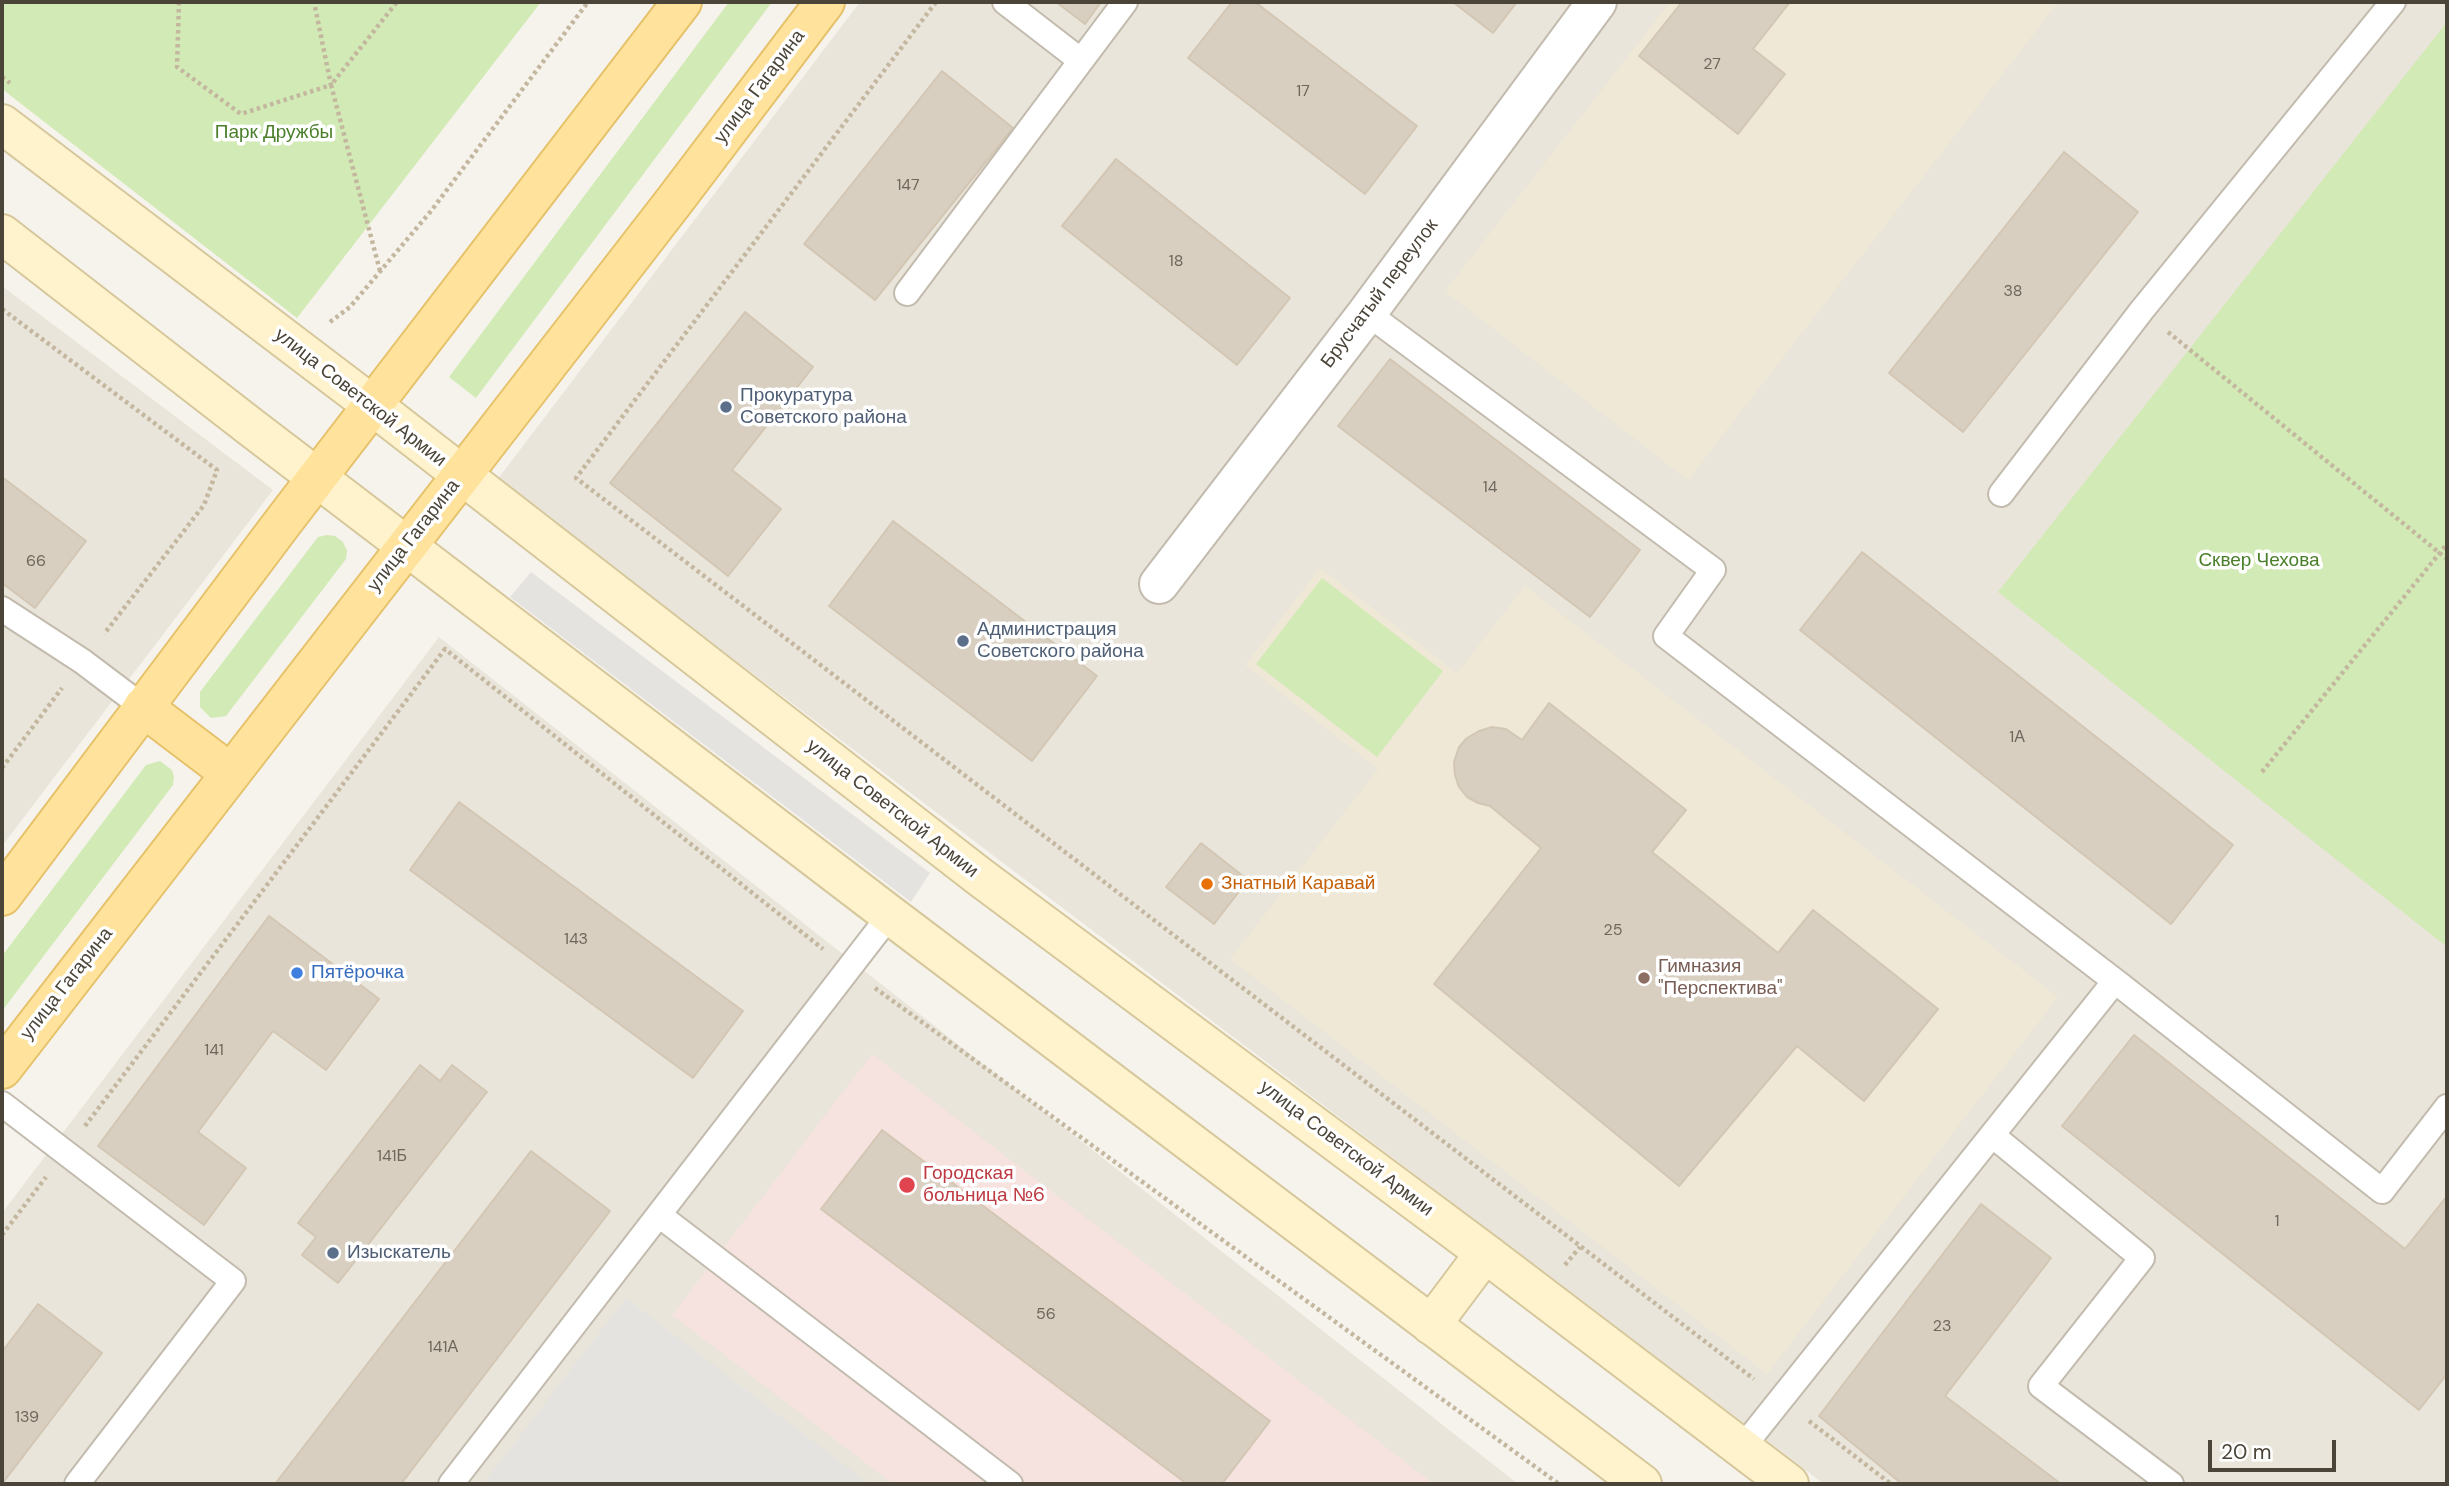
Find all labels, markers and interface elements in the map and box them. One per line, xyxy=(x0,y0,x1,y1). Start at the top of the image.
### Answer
street label: улица Гагарина xyxy=(710,26,810,148)
house number: 27 xyxy=(1703,55,1721,75)
house number: 17 xyxy=(1296,82,1310,102)
park label: Парк Дружбы xyxy=(215,122,333,144)
house number: 147 xyxy=(896,176,920,196)
street label: Брусчатый переулок xyxy=(1317,215,1443,373)
house number: 18 xyxy=(1169,252,1183,272)
house number: 38 xyxy=(2003,282,2023,302)
street label: улица Советской Армии xyxy=(270,324,450,472)
place label: Прокуратура Советского района xyxy=(740,385,907,429)
marker: Прокуратура Советского района xyxy=(718,399,734,415)
street label: улица Гагарина xyxy=(363,475,465,597)
house number: 14 xyxy=(1483,478,1497,498)
park label: Сквер Чехова xyxy=(2198,550,2320,572)
house number: 66 xyxy=(26,552,46,572)
place label: Администрация Советского района xyxy=(977,619,1144,663)
marker: Администрация Советского района xyxy=(955,633,971,649)
house number: 1А xyxy=(2009,728,2025,748)
street label: улица Советской Армии xyxy=(802,735,982,883)
place label: Знатный Каравай xyxy=(1221,873,1375,895)
marker: Знатный Каравай xyxy=(1199,876,1215,892)
house number: 25 xyxy=(1604,921,1622,941)
street label: улица Гагарина xyxy=(16,923,118,1045)
house number: 143 xyxy=(564,930,588,950)
place label: Гимназия "Перспектива" xyxy=(1658,956,1782,1000)
place label: Пятёрочка xyxy=(311,962,404,984)
marker: Пятёрочка xyxy=(289,965,305,981)
marker: Гимназия "Перспектива" xyxy=(1636,970,1652,986)
house number: 141 xyxy=(204,1041,224,1061)
street label: улица Советской Армии xyxy=(1255,1076,1437,1222)
house number: 141Б xyxy=(377,1147,407,1167)
place label: Городская больница №6 xyxy=(923,1163,1045,1207)
marker: Городская больница №6 xyxy=(897,1175,917,1195)
house number: 1 xyxy=(2275,1212,2279,1232)
place label: Изыскатель xyxy=(347,1242,451,1264)
marker: Изыскатель xyxy=(325,1245,341,1261)
house number: 56 xyxy=(1036,1305,1056,1325)
house number: 23 xyxy=(1933,1317,1951,1337)
house number: 141А xyxy=(428,1338,458,1358)
house number: 139 xyxy=(15,1408,39,1428)
scale bar xyxy=(2211,1426,2339,1470)
text: 20 m xyxy=(2221,1438,2272,1466)

